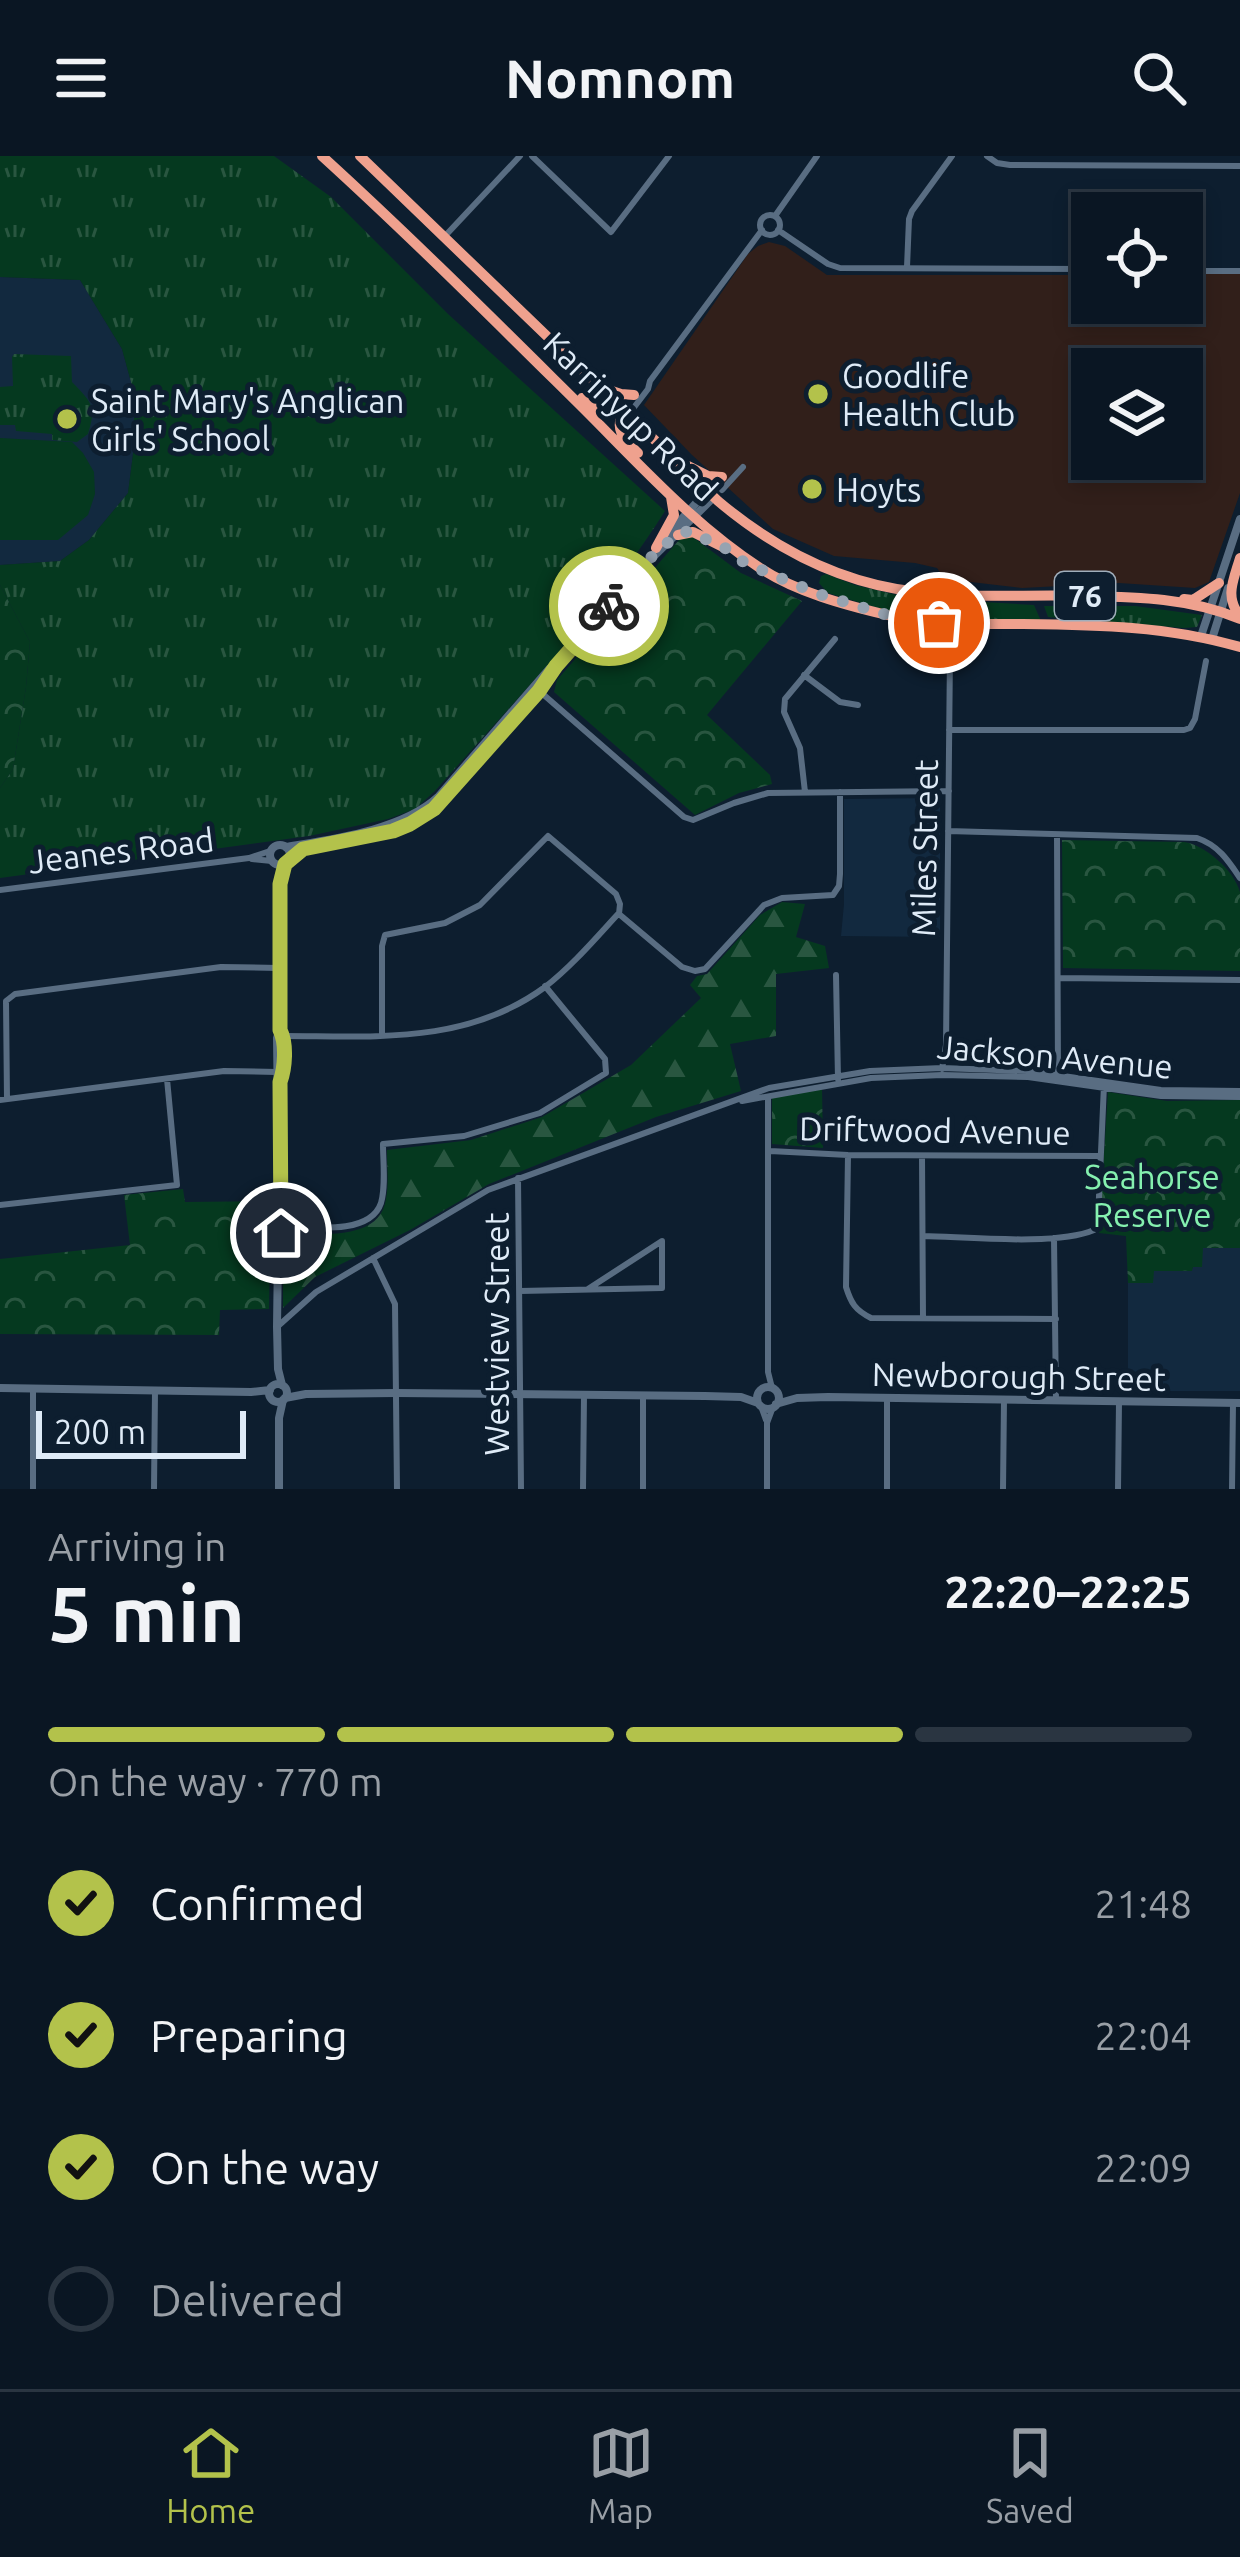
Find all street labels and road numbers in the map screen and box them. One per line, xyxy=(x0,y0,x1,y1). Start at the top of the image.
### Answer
street label: Karrinyup Road xyxy=(537,324,725,508)
road number: 76 xyxy=(1055,572,1115,620)
street label: Miles Street xyxy=(904,759,944,937)
street label: Jeanes Road xyxy=(26,820,216,880)
street label: Jackson Avenue xyxy=(936,1027,1174,1085)
street label: Driftwood Avenue xyxy=(799,1109,1071,1151)
street label: Westview Street xyxy=(478,1212,515,1456)
street label: Newborough Street xyxy=(872,1355,1166,1397)

